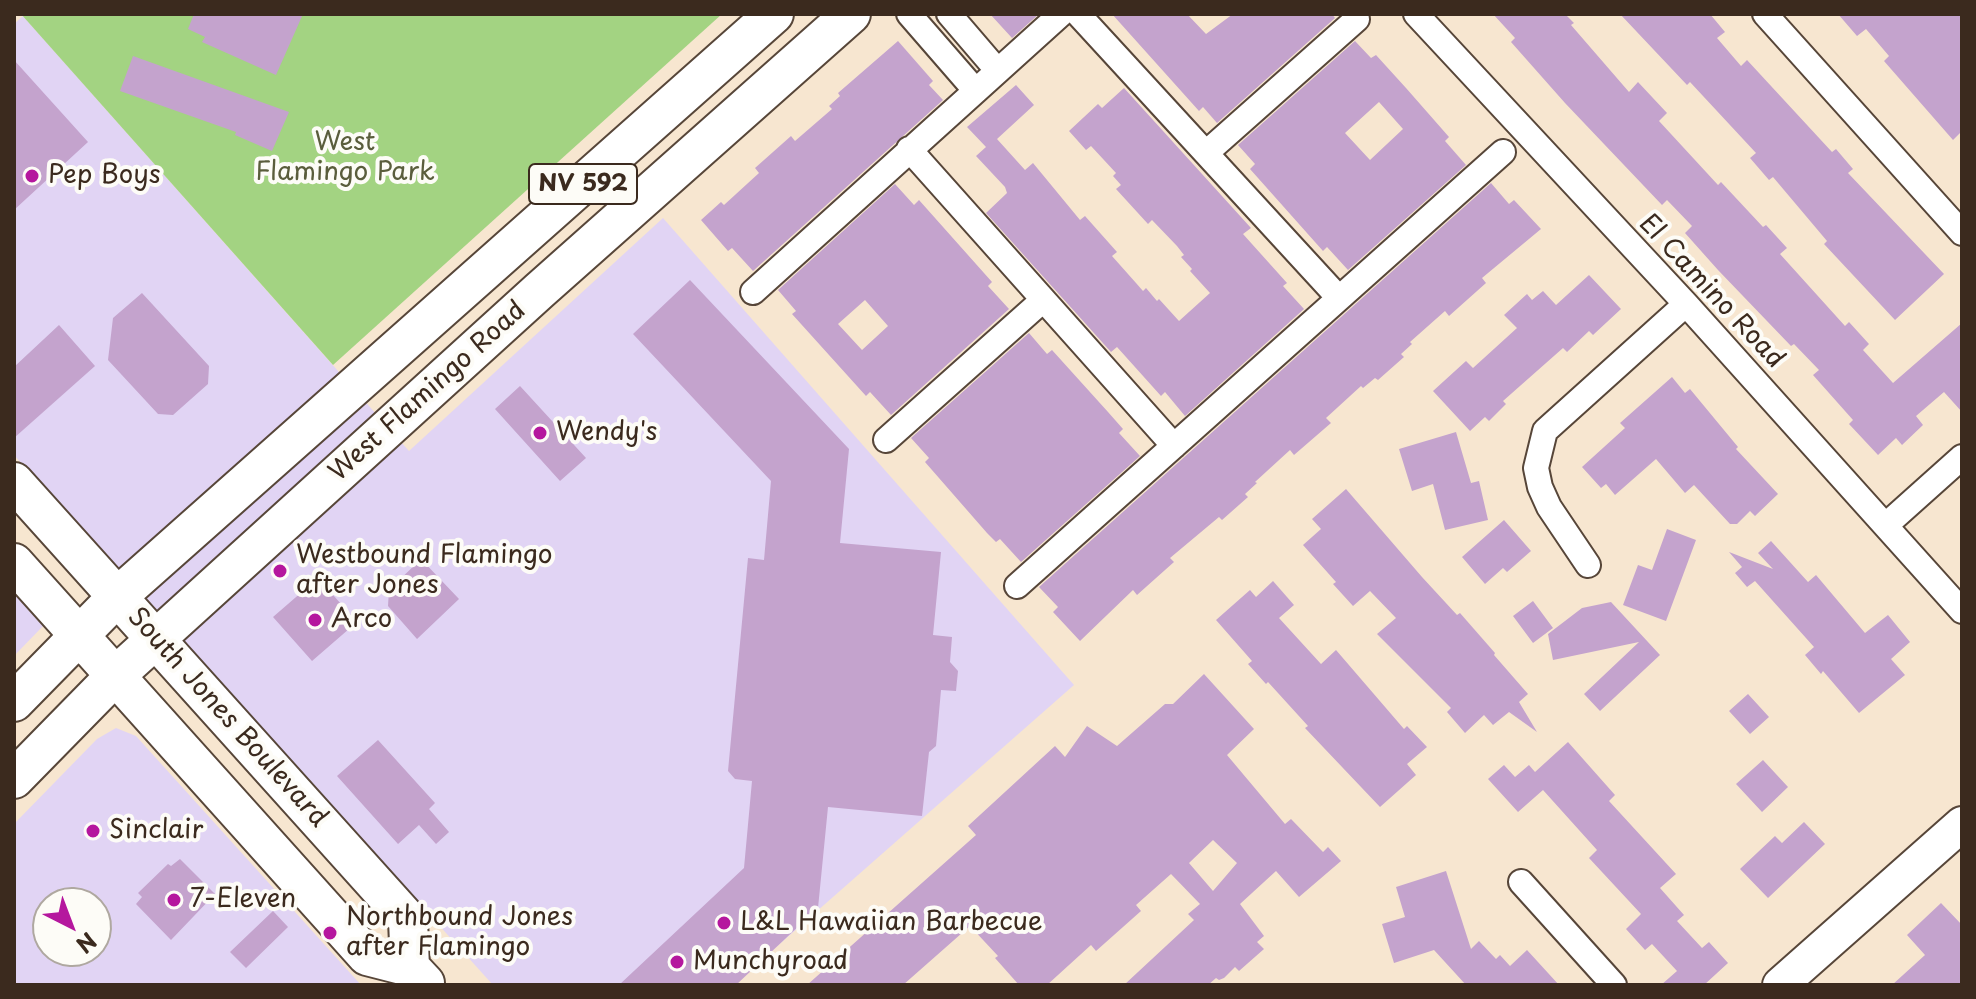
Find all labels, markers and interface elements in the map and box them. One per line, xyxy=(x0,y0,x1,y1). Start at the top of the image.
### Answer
park label: West Flamingo Park xyxy=(255,127,435,188)
place label: Pep Boys xyxy=(48,160,161,192)
road number: NV 592 xyxy=(529,164,637,204)
marker: Pep Boys xyxy=(23,167,41,185)
street label: El Camino Road xyxy=(1632,209,1790,375)
street label: West Flamingo Road xyxy=(323,296,533,488)
place label: Wendy's xyxy=(556,417,657,449)
marker: Wendy's xyxy=(531,424,549,442)
place label: Westbound Flamingo after Jones xyxy=(296,540,553,602)
marker: Westbound Flamingo after Jones xyxy=(271,562,289,580)
street label: South Jones Boulevard xyxy=(120,602,334,834)
place label: Arco xyxy=(331,604,392,636)
marker: Arco xyxy=(306,611,324,629)
place label: Sinclair xyxy=(109,815,203,847)
marker: Sinclair xyxy=(84,822,102,840)
place label: 7-Eleven xyxy=(190,884,296,916)
north arrow xyxy=(32,887,112,967)
marker: 7-Eleven xyxy=(165,891,183,909)
place label: Northbound Jones after Flamingo xyxy=(346,902,573,964)
place label: L&L Hawaiian Barbecue xyxy=(740,907,1043,939)
marker: L&L Hawaiian Barbecue xyxy=(715,914,733,932)
marker: Northbound Jones after Flamingo xyxy=(321,924,339,942)
text: N xyxy=(70,926,105,962)
place label: Munchyroad xyxy=(693,946,848,978)
marker: Munchyroad xyxy=(668,953,686,971)

